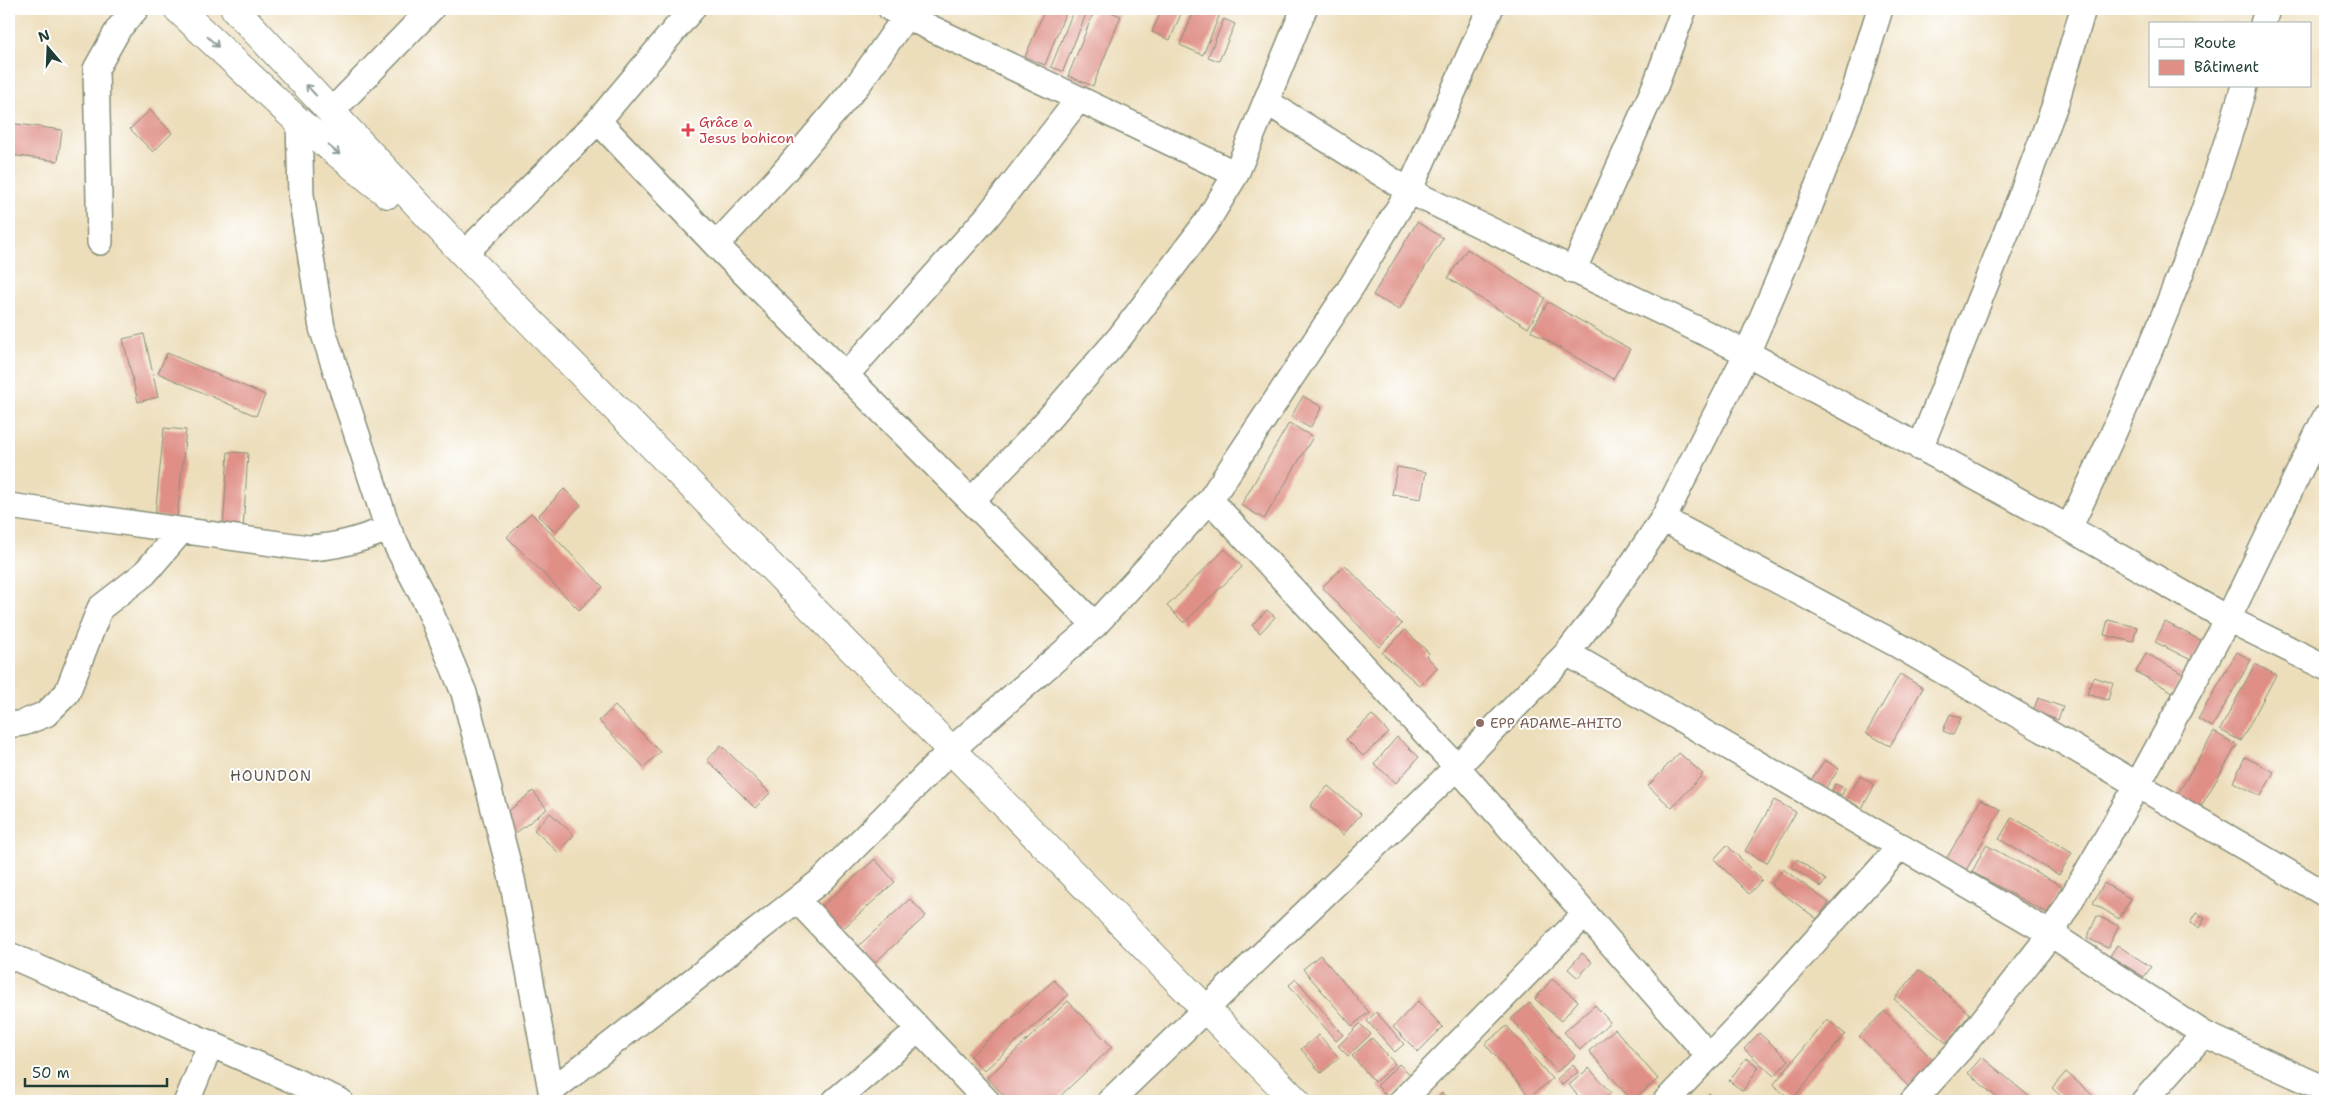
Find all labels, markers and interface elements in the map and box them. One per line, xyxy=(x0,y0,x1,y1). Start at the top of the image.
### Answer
north arrow xyxy=(22,22,72,72)
legend xyxy=(2149,22,2312,88)
text: N xyxy=(36,25,52,46)
text: Route xyxy=(2194,33,2236,53)
one-way arrow xyxy=(207,36,220,48)
text: Bâtiment xyxy=(2194,57,2259,77)
one-way arrow xyxy=(305,84,317,97)
place label: Grâce a Jesus bohicon xyxy=(699,113,794,147)
marker: Grâce a Jesus bohicon xyxy=(681,123,695,137)
one-way arrow xyxy=(328,145,341,156)
place label: EPP ADAME-AHITO xyxy=(1490,714,1622,732)
marker: EPP ADAME-AHITO xyxy=(1474,717,1486,729)
district label: HOUNDON xyxy=(230,766,312,786)
scale bar xyxy=(25,1055,168,1087)
text: 50 m xyxy=(32,1063,70,1083)

